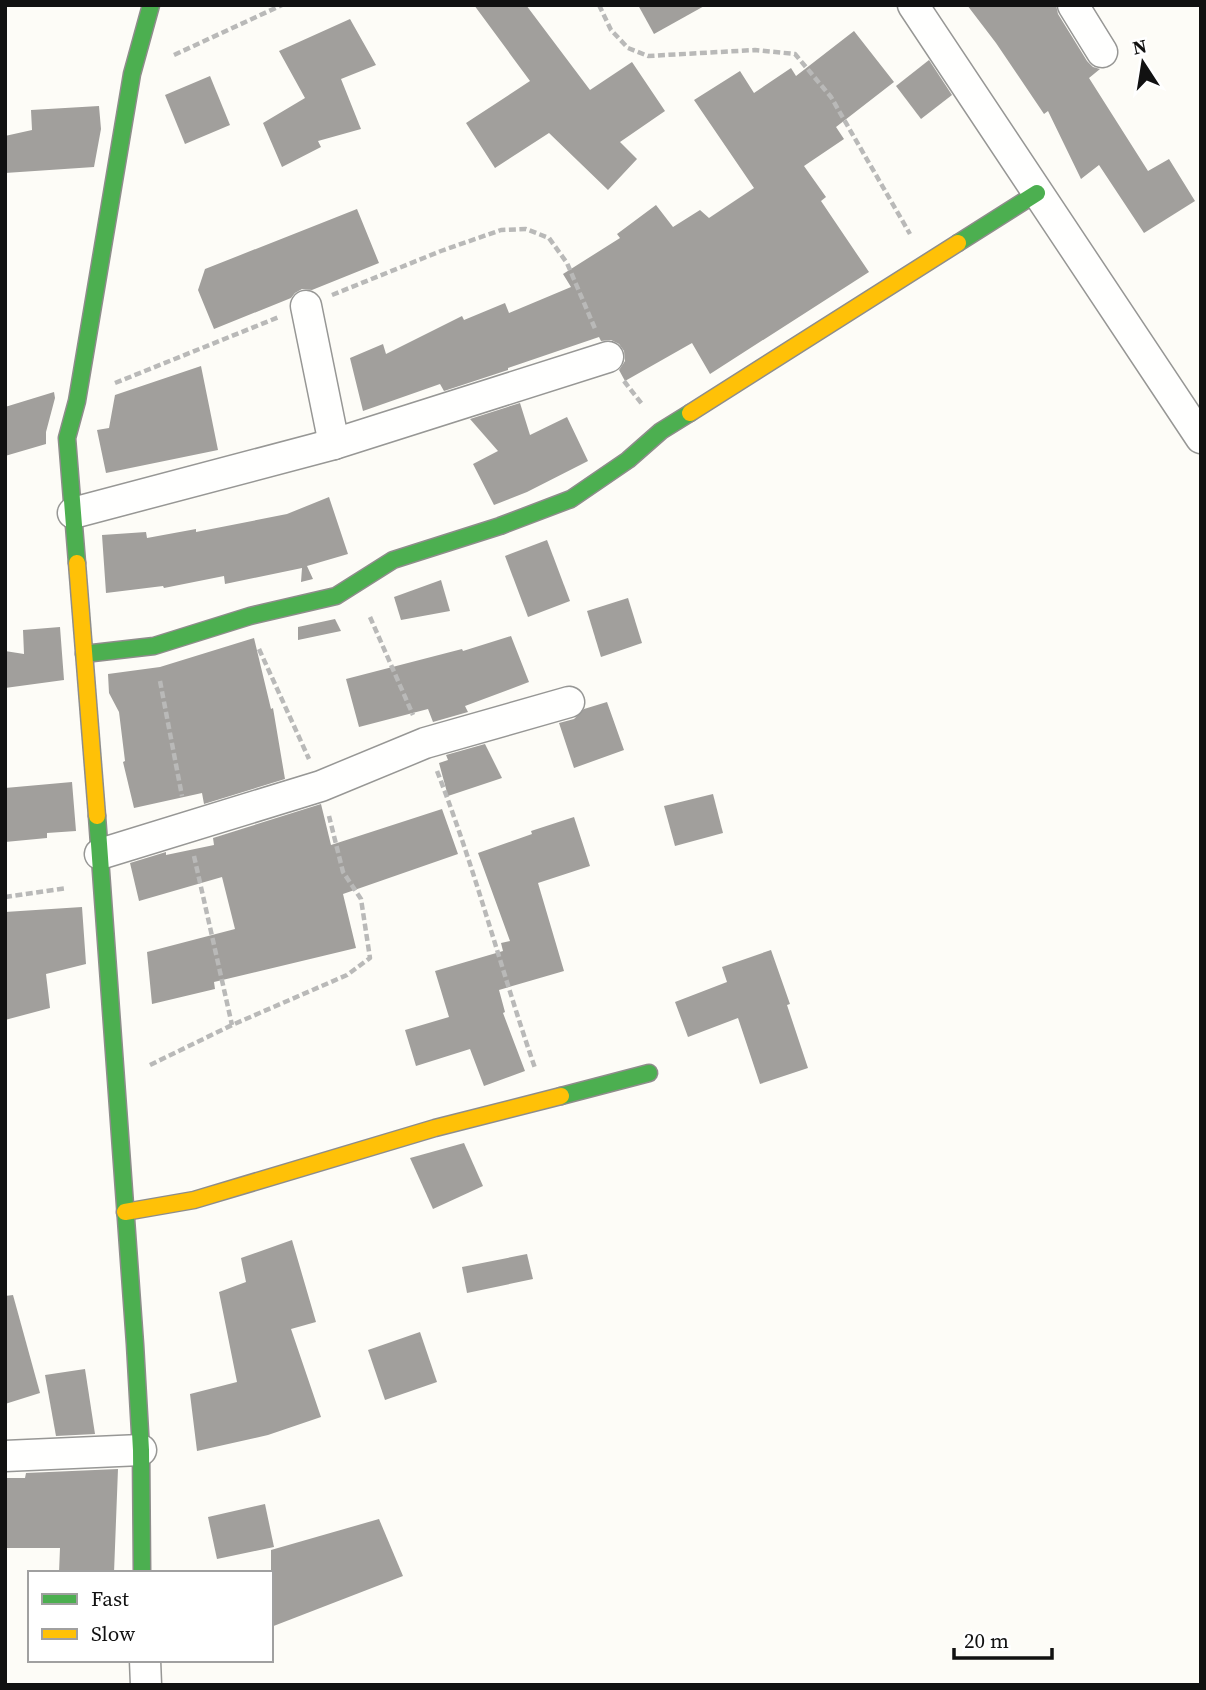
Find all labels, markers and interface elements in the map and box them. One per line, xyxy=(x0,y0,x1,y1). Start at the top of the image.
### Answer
north arrow xyxy=(1108,28,1178,98)
text: N xyxy=(1130,32,1149,61)
legend xyxy=(28,1571,273,1662)
text: Fast xyxy=(91,1584,129,1613)
scale bar xyxy=(954,1616,1052,1660)
text: Slow xyxy=(91,1619,135,1648)
text: 20 m xyxy=(964,1626,1009,1655)

